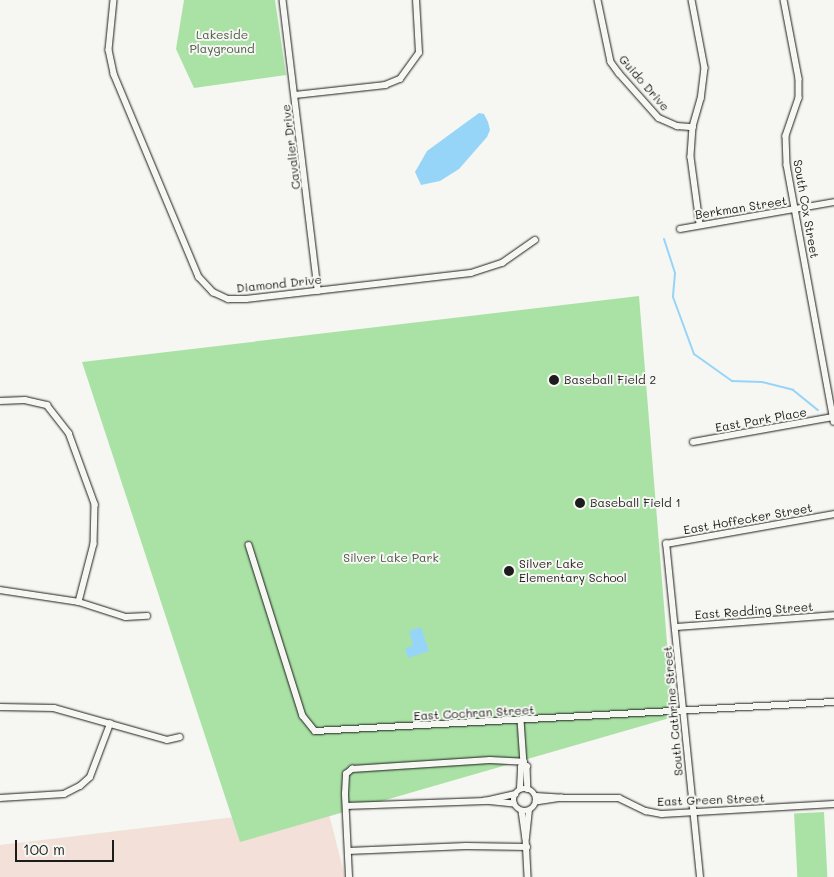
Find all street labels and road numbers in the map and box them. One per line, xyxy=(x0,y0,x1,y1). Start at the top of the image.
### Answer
street label: Guido Drive xyxy=(616,52,672,114)
street label: Cavalier Drive xyxy=(279,104,303,190)
street label: South Cox Street xyxy=(790,158,822,260)
street label: Berkman Street xyxy=(694,194,788,222)
street label: Diamond Drive xyxy=(236,272,322,296)
street label: East Park Place xyxy=(714,405,808,435)
street label: East Hoffecker Street xyxy=(682,501,814,537)
street label: East Redding Street xyxy=(694,600,814,622)
street label: South Cathrine Street xyxy=(660,646,686,776)
street label: East Cochran Street xyxy=(413,703,535,723)
street label: East Green Street xyxy=(657,791,765,809)

